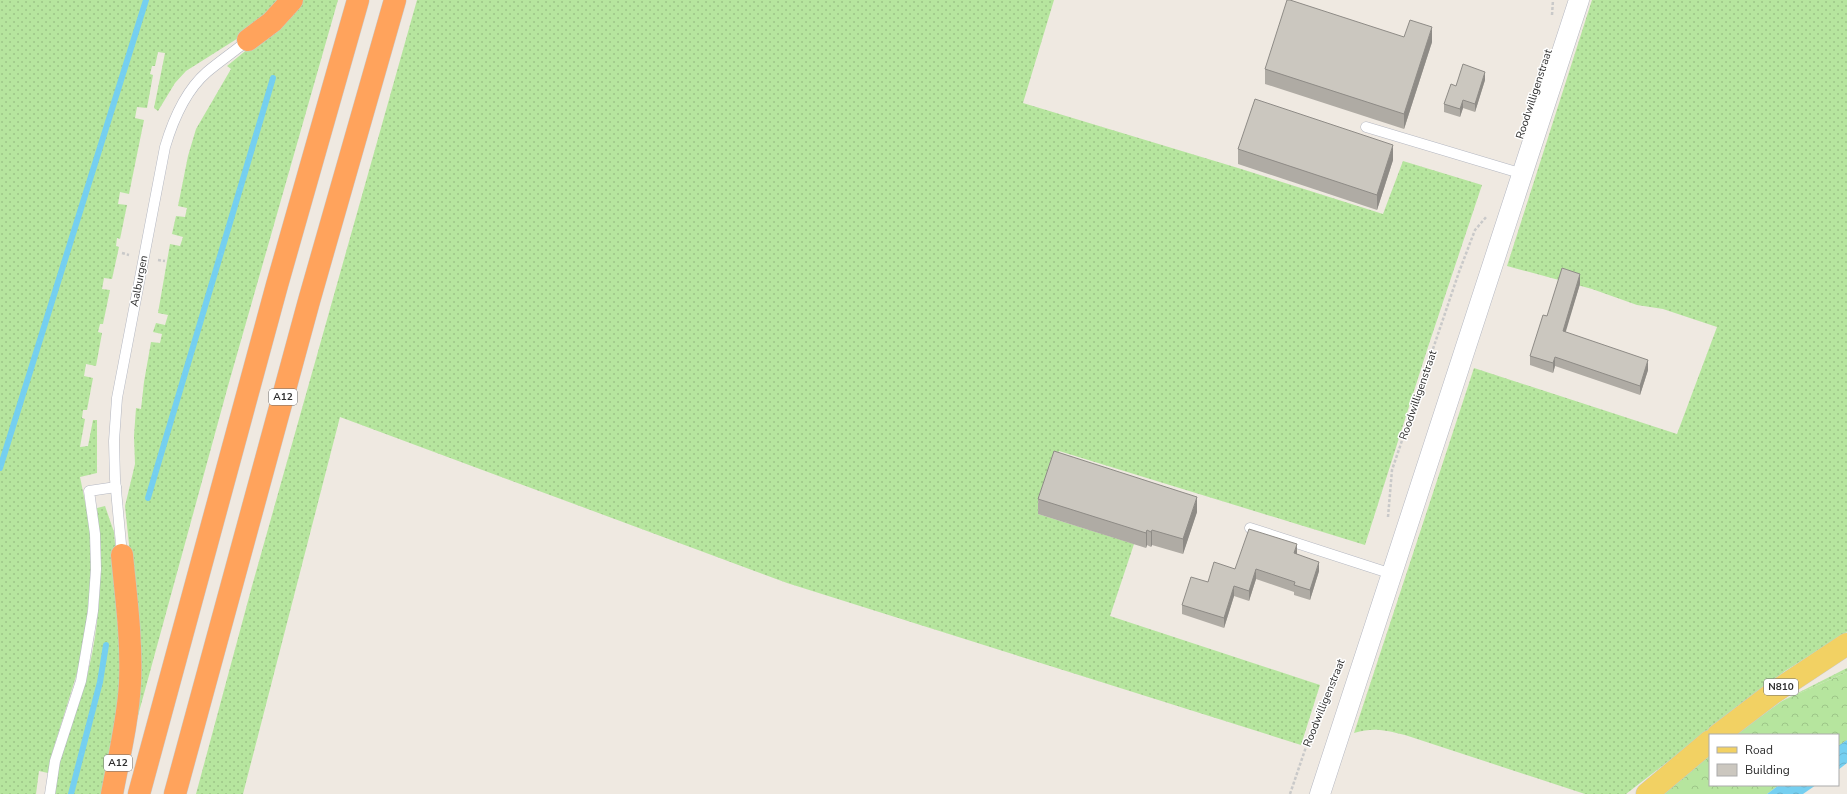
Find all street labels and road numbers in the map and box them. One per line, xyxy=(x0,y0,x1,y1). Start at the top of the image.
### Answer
street label: Roodwilligenstraat xyxy=(1512,47,1556,141)
street label: Aalburgen xyxy=(127,254,151,308)
street label: Roodwilligenstraat xyxy=(1396,348,1440,442)
road number: A12 xyxy=(269,389,297,405)
street label: Roodwilligenstraat xyxy=(1299,657,1349,749)
road number: N810 xyxy=(1764,679,1798,695)
road number: A12 xyxy=(104,755,132,771)

